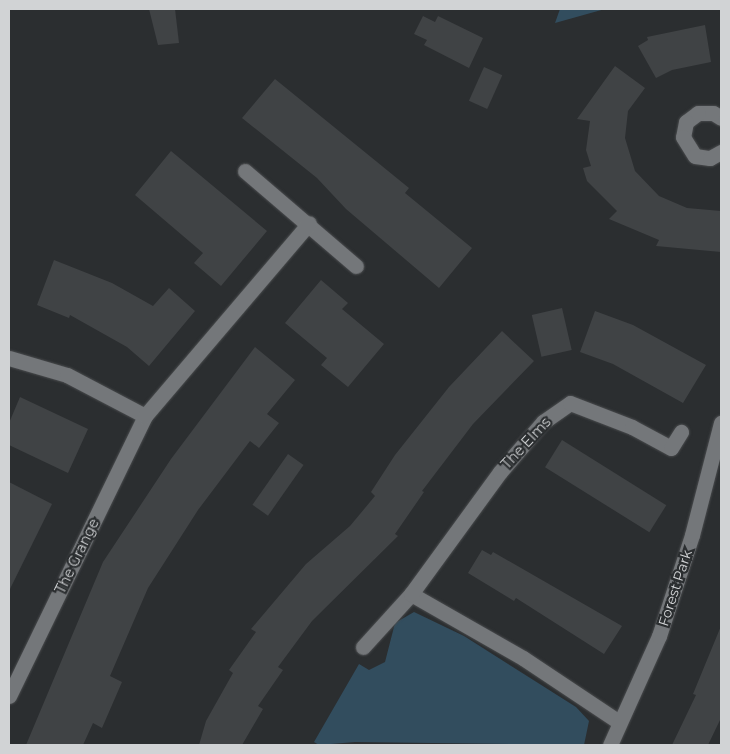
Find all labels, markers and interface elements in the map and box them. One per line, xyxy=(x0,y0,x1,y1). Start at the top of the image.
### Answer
street label: The Elms xyxy=(498,414,554,472)
street label: The Grange xyxy=(52,516,102,596)
street label: Forest Park xyxy=(655,548,695,628)

